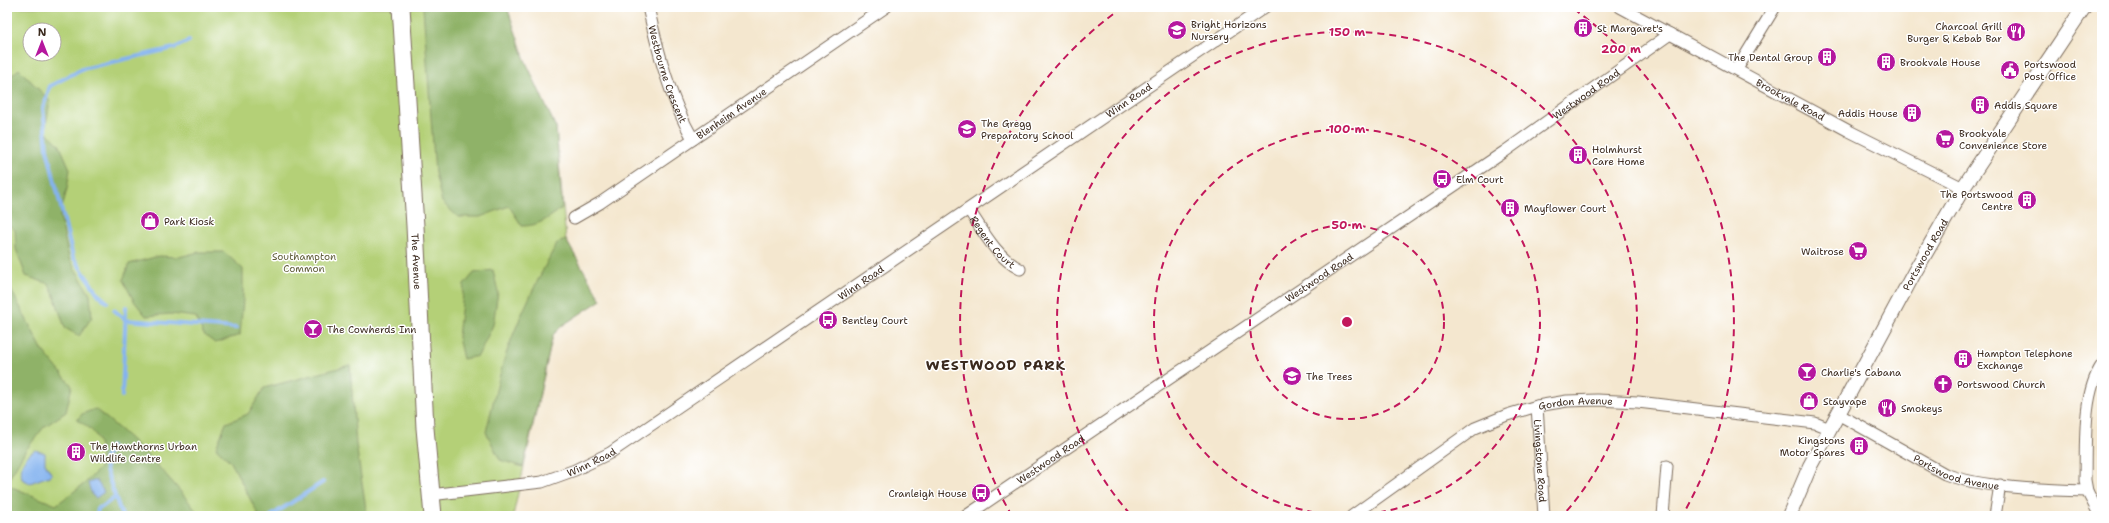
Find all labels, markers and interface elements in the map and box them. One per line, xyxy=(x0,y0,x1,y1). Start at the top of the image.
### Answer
building icon: St Margaret's xyxy=(1572,17,1594,39)
place label: Bright Horizons Nursery xyxy=(1191,18,1267,43)
school or university icon: Bright Horizons Nursery xyxy=(1166,19,1188,41)
place label: Charcoal Grill Burger & Kebab Bar xyxy=(1907,20,2002,45)
restaurant icon: Charcoal Grill Burger & Kebab Bar xyxy=(2005,21,2027,43)
north arrow xyxy=(22,22,62,62)
place label: St Margaret's xyxy=(1597,22,1663,35)
street label: Westbourne Crescent xyxy=(646,24,690,125)
text: 150 m xyxy=(1329,24,1365,40)
text: N xyxy=(38,25,47,40)
text: 200 m xyxy=(1601,41,1641,57)
building icon: The Dental Group xyxy=(1816,46,1838,68)
place label: The Dental Group xyxy=(1728,51,1813,64)
building icon: Brookvale House xyxy=(1875,51,1897,73)
place label: Brookvale House xyxy=(1900,56,1981,69)
place label: Portswood Post Office xyxy=(2024,58,2077,83)
public building icon: Portswood Post Office xyxy=(1999,59,2021,81)
street label: Westwood Road xyxy=(1550,65,1623,122)
street label: Brookvale Road xyxy=(1754,75,1828,124)
street label: Winn Road xyxy=(1103,79,1155,120)
street label: Blenheim Avenue xyxy=(693,84,769,142)
building icon: Addis Square xyxy=(1969,94,1991,116)
place label: Addis Square xyxy=(1994,99,2058,112)
building icon: Addis House xyxy=(1901,102,1923,124)
place label: Addis House xyxy=(1838,107,1898,120)
place label: The Gregg Preparatory School xyxy=(981,117,1073,142)
school or university icon: The Gregg Preparatory School xyxy=(956,118,978,140)
text: 100 m xyxy=(1329,121,1366,137)
place label: Brookvale Convenience Store xyxy=(1959,127,2048,152)
supermarket icon: Brookvale Convenience Store xyxy=(1934,128,1956,150)
place label: Holmhurst Care Home xyxy=(1592,143,1645,168)
building icon: Holmhurst Care Home xyxy=(1567,144,1589,166)
bus stop icon: Elm Court xyxy=(1431,168,1453,190)
place label: Elm Court xyxy=(1456,173,1504,186)
place label: The Portswood Centre xyxy=(1940,188,2014,213)
building icon: The Portswood Centre xyxy=(2016,189,2038,211)
building icon: Mayflower Court xyxy=(1499,197,1521,219)
place label: Mayflower Court xyxy=(1524,202,1606,215)
shop icon: Park Kiosk xyxy=(139,210,161,232)
street label: Regent Court xyxy=(968,213,1018,271)
place label: Park Kiosk xyxy=(164,215,215,228)
street label: Portswood Road xyxy=(1899,216,1951,293)
text: 50 m xyxy=(1332,217,1363,233)
street label: The Avenue xyxy=(409,233,425,290)
supermarket icon: Waitrose xyxy=(1847,240,1869,262)
place label: Waitrose xyxy=(1801,245,1844,258)
street label: Westwood Road xyxy=(1282,249,1356,305)
park label: Southampton Common xyxy=(272,250,336,275)
street label: Winn Road xyxy=(835,262,887,303)
bus stop icon: Bentley Court xyxy=(817,309,839,331)
place label: Bentley Court xyxy=(842,314,908,327)
centre of rings xyxy=(1340,315,1354,329)
bar icon: The Cowherds Inn xyxy=(302,318,324,340)
place label: The Cowherds Inn xyxy=(327,323,416,336)
place label: Hampton Telephone Exchange xyxy=(1977,347,2073,372)
building icon: Hampton Telephone Exchange xyxy=(1952,348,1974,370)
district label: WESTWOOD PARK xyxy=(926,356,1066,374)
bar icon: Charlie's Cabana xyxy=(1796,361,1818,383)
school or university icon: The Trees xyxy=(1281,365,1303,387)
place label: Charlie's Cabana xyxy=(1821,366,1902,379)
place label: The Trees xyxy=(1306,370,1352,383)
church icon: Portswood Church xyxy=(1932,373,1954,395)
place label: Portswood Church xyxy=(1957,378,2045,391)
shop icon: Stayvape xyxy=(1798,390,1820,412)
street label: Gordon Avenue xyxy=(1537,393,1614,412)
place label: Stayvape xyxy=(1823,395,1867,408)
restaurant icon: Smokeys xyxy=(1876,397,1898,419)
place label: Smokeys xyxy=(1901,402,1942,415)
street label: Livingstone Road xyxy=(1531,419,1550,504)
street label: Westwood Road xyxy=(1014,431,1088,486)
place label: Kingstons Motor Spares xyxy=(1780,434,1845,459)
building icon: Kingstons Motor Spares xyxy=(1848,435,1870,457)
place label: The Hawthorns Urban Wildlife Centre xyxy=(90,440,197,465)
building icon: The Hawthorns Urban Wildlife Centre xyxy=(65,441,87,463)
street label: Winn Road xyxy=(565,444,619,479)
street label: Portswood Avenue xyxy=(1911,451,2000,492)
bus stop icon: Cranleigh House xyxy=(970,482,992,504)
place label: Cranleigh House xyxy=(889,487,967,500)

